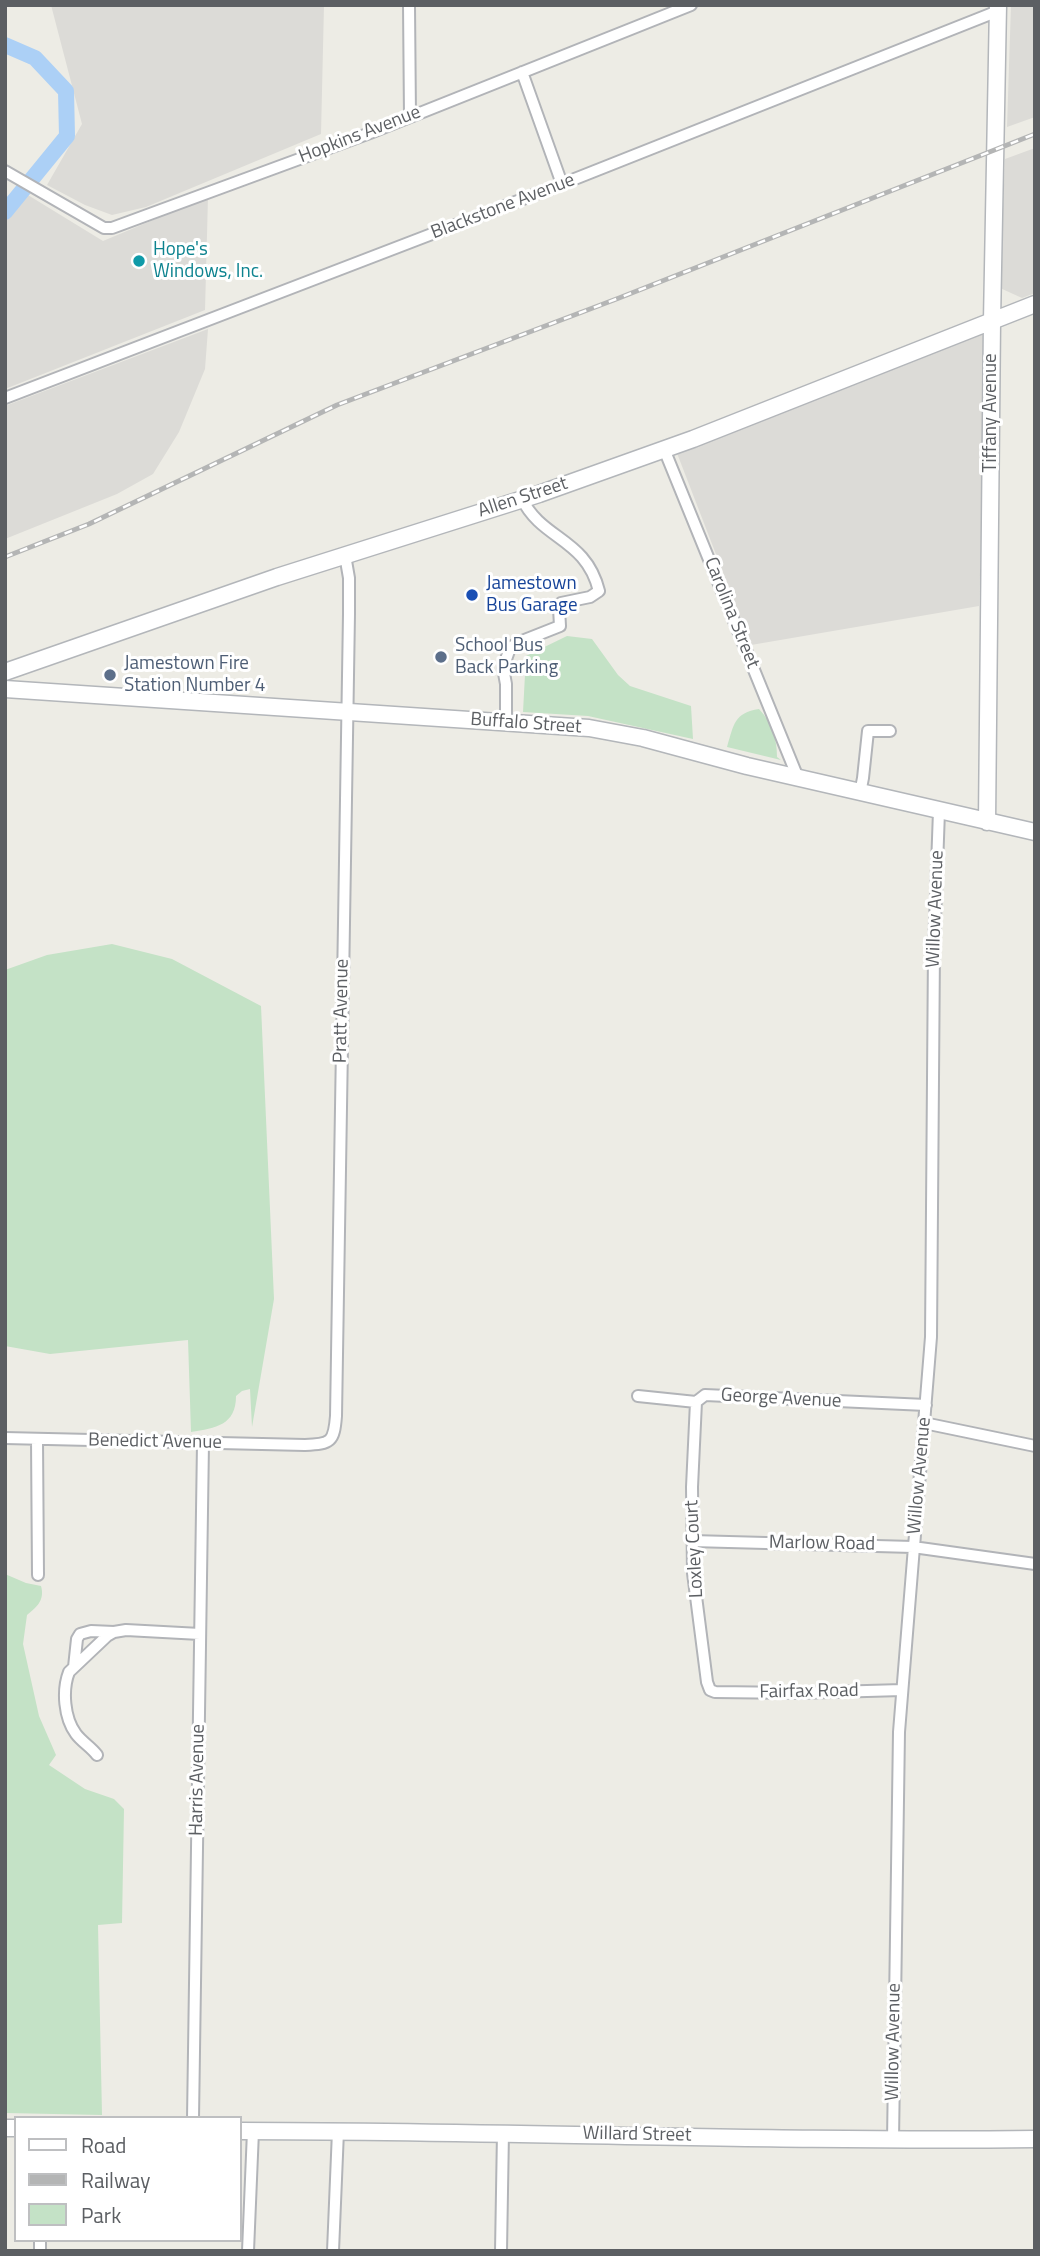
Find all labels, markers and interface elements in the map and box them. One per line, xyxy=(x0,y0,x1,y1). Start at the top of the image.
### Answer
street label: Hopkins Avenue xyxy=(296,101,424,169)
street label: Blackstone Avenue xyxy=(428,169,578,245)
place label: Hope's Windows, Inc. xyxy=(153,239,263,283)
marker: Hope's Windows, Inc. xyxy=(131,253,147,269)
street label: Tiffany Avenue xyxy=(980,353,1002,473)
street label: Allen Street xyxy=(475,473,571,523)
street label: Carolina Street xyxy=(698,554,764,672)
place label: Jamestown Bus Garage xyxy=(486,573,577,617)
marker: Jamestown Bus Garage xyxy=(464,587,480,603)
place label: School Bus Back Parking xyxy=(455,635,558,679)
marker: School Bus Back Parking xyxy=(433,649,449,665)
place label: Jamestown Fire Station Number 4 xyxy=(124,653,265,697)
marker: Jamestown Fire Station Number 4 xyxy=(102,667,118,683)
street label: Buffalo Street xyxy=(470,709,582,739)
street label: Willow Avenue xyxy=(923,850,949,968)
street label: Pratt Avenue xyxy=(330,959,354,1063)
street label: George Avenue xyxy=(720,1384,842,1414)
street label: Willow Avenue xyxy=(904,1416,936,1536)
street label: Benedict Avenue xyxy=(88,1429,222,1455)
street label: Loxley Court xyxy=(681,1499,709,1599)
street label: Marlow Road xyxy=(769,1532,875,1556)
street label: Fairfax Road xyxy=(759,1680,859,1704)
street label: Harris Avenue xyxy=(186,1724,210,1836)
street label: Willow Avenue xyxy=(882,1983,906,2101)
legend xyxy=(14,2116,242,2242)
street label: Willard Street xyxy=(582,2123,692,2147)
text: Road xyxy=(81,2129,126,2161)
text: Railway xyxy=(81,2164,150,2196)
text: Park xyxy=(81,2199,121,2231)

